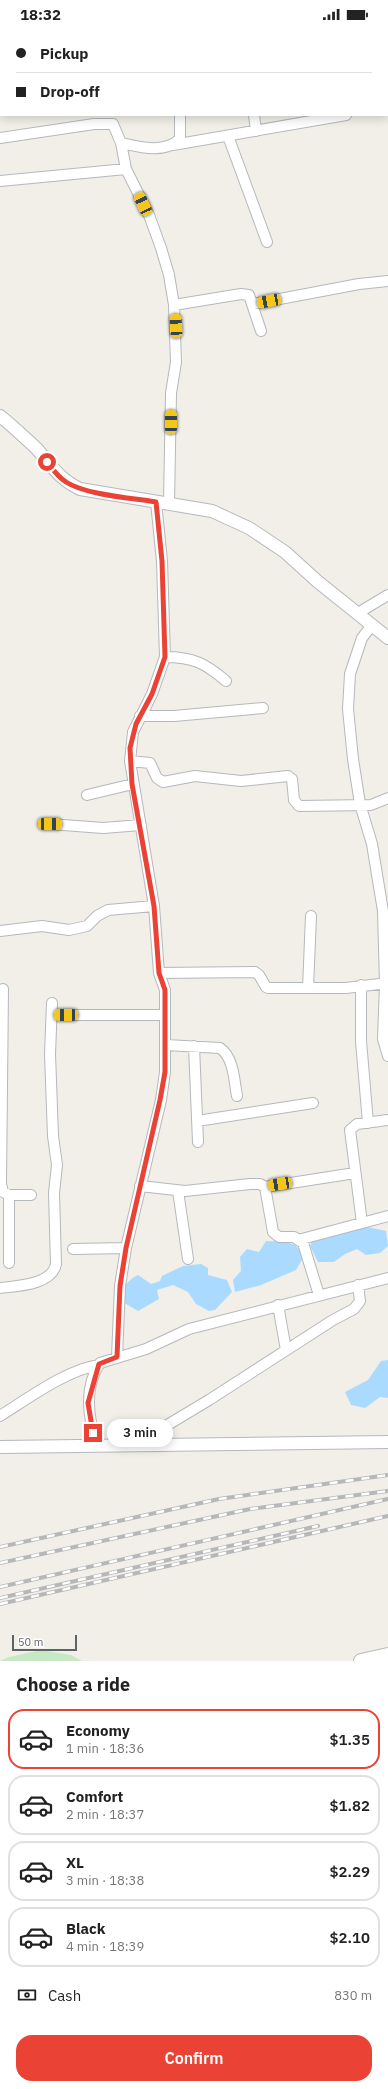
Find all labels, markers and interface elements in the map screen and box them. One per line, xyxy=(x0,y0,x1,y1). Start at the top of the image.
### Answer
text: 18:32 xyxy=(20,5,61,24)
text: Pickup xyxy=(40,44,88,63)
text: Drop-off xyxy=(40,82,100,101)
car xyxy=(132,191,154,217)
car xyxy=(256,293,282,309)
car xyxy=(169,314,183,338)
car xyxy=(165,410,177,434)
route start xyxy=(38,453,56,471)
car xyxy=(38,818,62,830)
car xyxy=(54,1009,78,1021)
car xyxy=(267,1176,293,1192)
callout: 3 min xyxy=(107,1419,173,1447)
route end xyxy=(84,1424,102,1442)
text: 3 min xyxy=(123,1424,157,1441)
scale bar xyxy=(12,1633,77,1652)
text: 50 m xyxy=(18,1635,43,1649)
text: Choose a ride xyxy=(16,1673,130,1696)
icon: car xyxy=(18,1721,54,1757)
text: Economy xyxy=(66,1721,130,1740)
text: $1.35 xyxy=(330,1730,370,1749)
text: 1 min · 18:36 xyxy=(66,1740,144,1757)
icon: car xyxy=(18,1787,54,1823)
text: Comfort xyxy=(66,1787,123,1806)
text: $1.82 xyxy=(330,1796,370,1815)
text: 2 min · 18:37 xyxy=(66,1806,144,1823)
icon: car xyxy=(18,1853,54,1889)
text: XL xyxy=(66,1853,84,1872)
text: $2.29 xyxy=(330,1862,370,1881)
text: 3 min · 18:38 xyxy=(66,1872,144,1889)
icon: car xyxy=(18,1919,54,1955)
text: Black xyxy=(66,1919,106,1938)
text: $2.10 xyxy=(330,1928,370,1947)
text: 4 min · 18:39 xyxy=(66,1938,144,1955)
icon: cash xyxy=(16,1984,38,2006)
text: Cash xyxy=(48,1986,81,2005)
text: 830 m xyxy=(334,1987,372,2004)
button: Confirm xyxy=(16,2035,372,2081)

